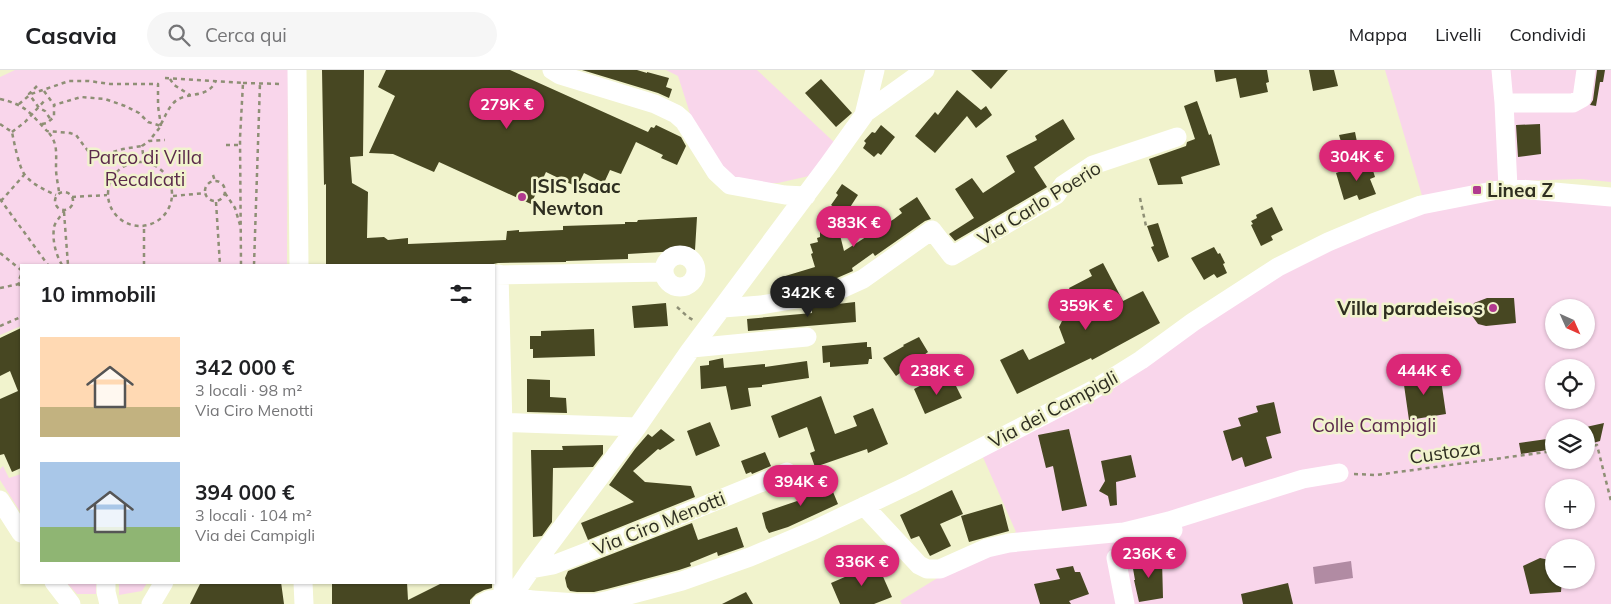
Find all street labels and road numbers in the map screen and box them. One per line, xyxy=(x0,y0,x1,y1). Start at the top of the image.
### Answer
street label: Via Carlo Poerio xyxy=(973,156,1105,250)
street label: Via dei Campigli xyxy=(984,365,1122,453)
street label: Custoza xyxy=(1408,435,1482,469)
street label: Via Ciro Menotti xyxy=(589,486,729,560)

